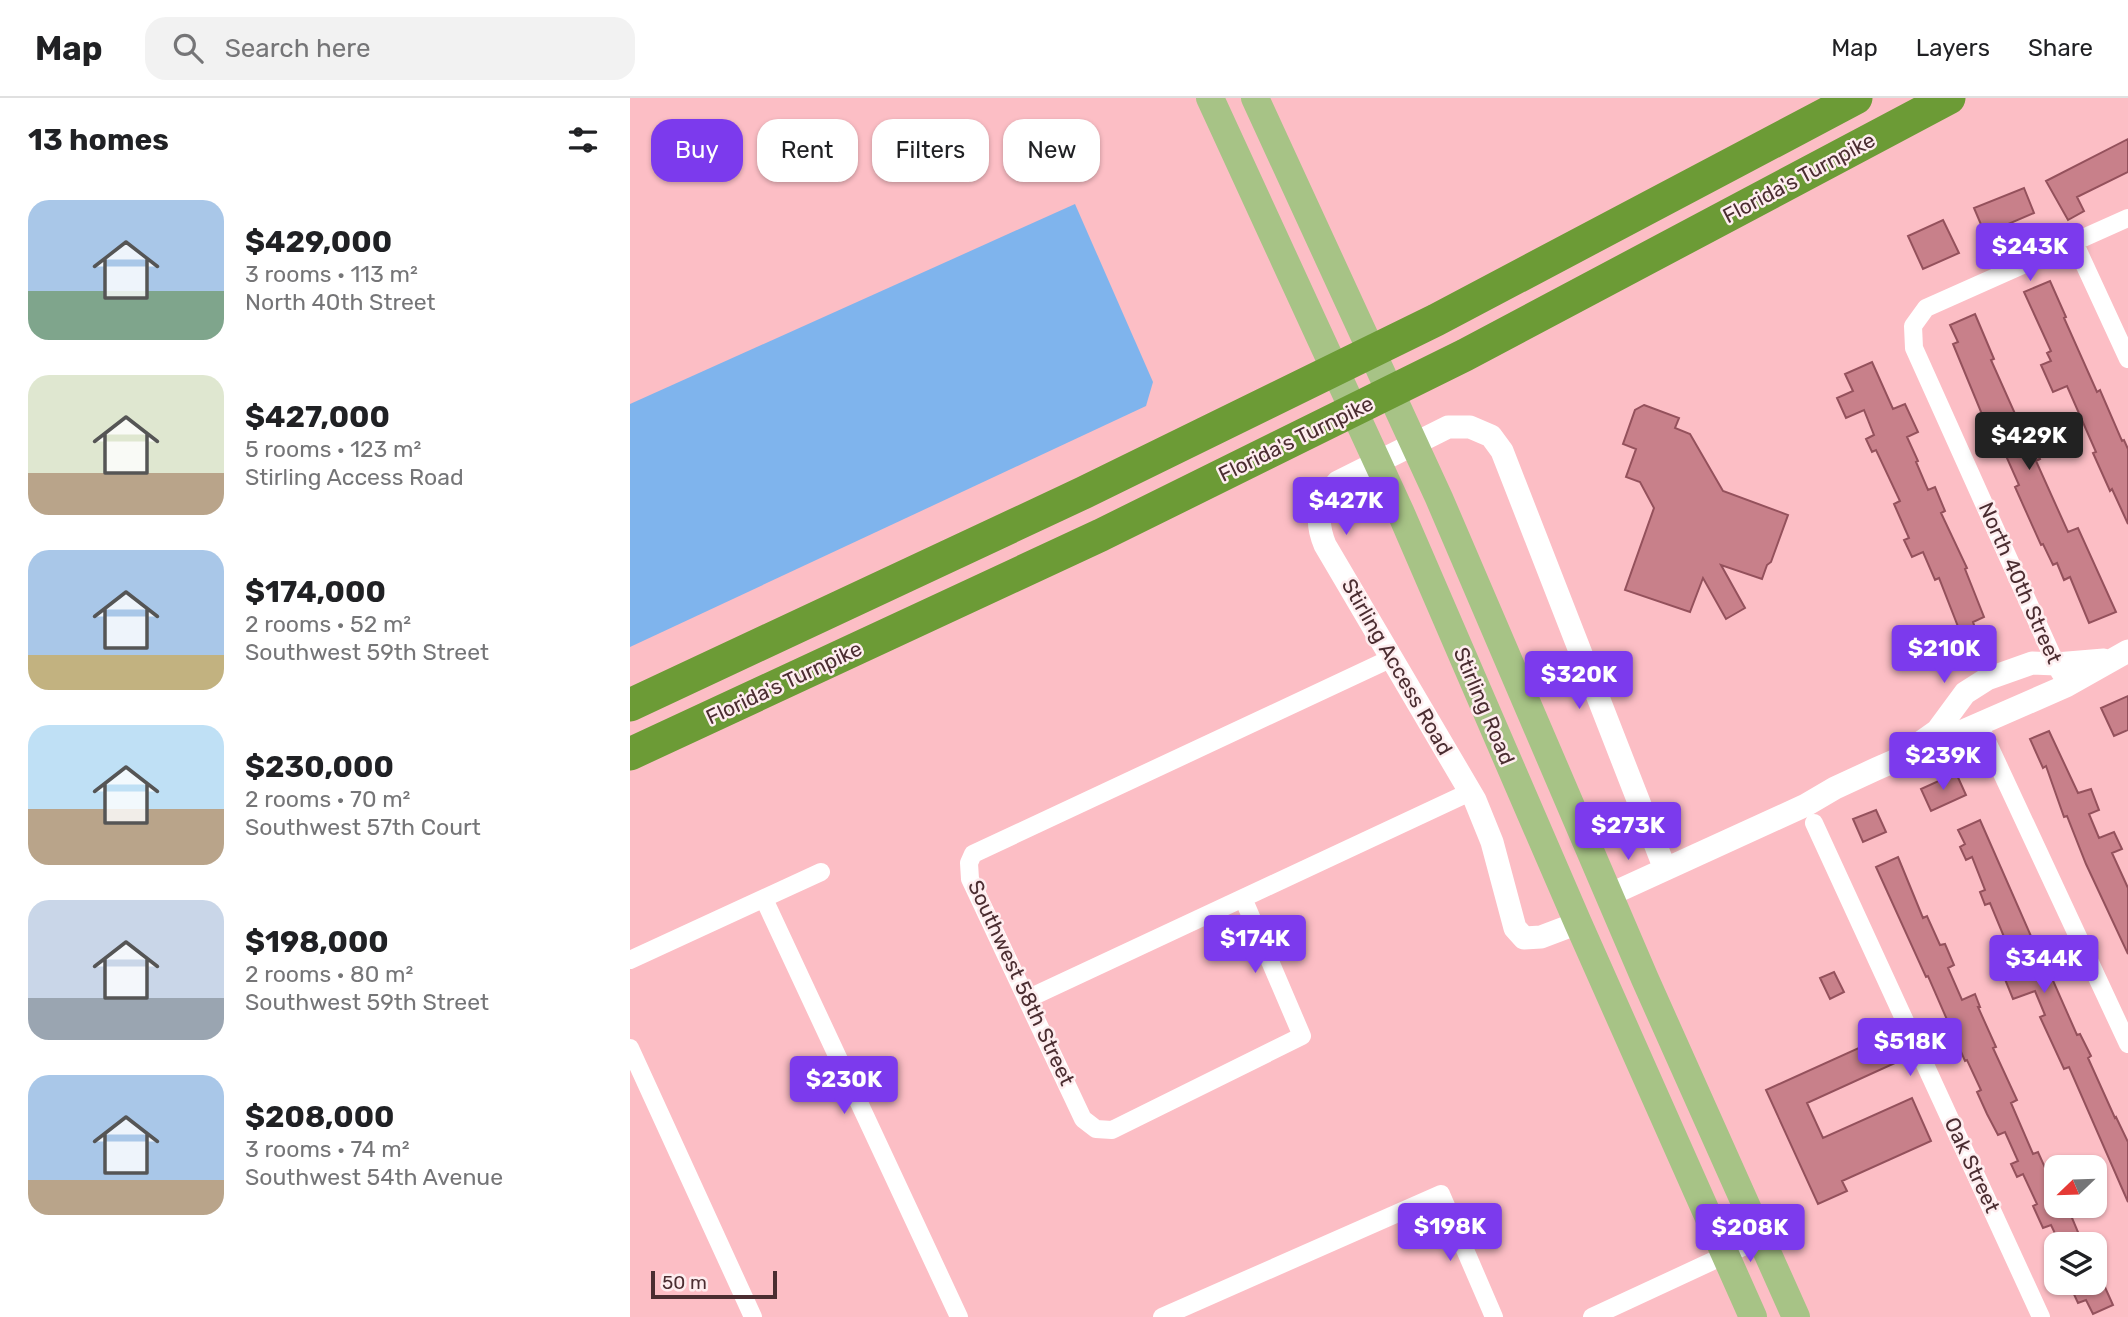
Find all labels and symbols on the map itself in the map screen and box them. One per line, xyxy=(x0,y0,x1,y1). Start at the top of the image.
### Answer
street label: Florida's Turnpike xyxy=(1718,127,1879,228)
pin: $243K xyxy=(1981,223,2079,283)
street label: Florida's Turnpike xyxy=(1214,390,1377,487)
pin: $429K xyxy=(1980,412,2078,472)
pin: $427K xyxy=(1297,478,1395,537)
street label: North 40th Street xyxy=(1974,498,2067,667)
street label: Stirling Access Road xyxy=(1337,574,1458,759)
pin: $210K xyxy=(1895,626,1993,685)
street label: Florida's Turnpike xyxy=(702,636,866,730)
street label: Stirling Road xyxy=(1449,644,1520,768)
pin: $320K xyxy=(1530,652,1628,711)
pin: $239K xyxy=(1894,732,1992,792)
pin: $273K xyxy=(1579,802,1677,862)
street label: Southwest 58th Street xyxy=(963,876,1080,1089)
pin: $174K xyxy=(1206,916,1304,975)
pin: $344K xyxy=(1995,936,2093,995)
pin: $518K xyxy=(1861,1018,1959,1078)
pin: $230K xyxy=(795,1056,893,1116)
street label: Oak Street xyxy=(1940,1113,2005,1216)
north arrow xyxy=(2044,1155,2107,1218)
pin: $198K xyxy=(1401,1204,1499,1263)
pin: $208K xyxy=(1701,1204,1799,1264)
scale bar xyxy=(651,1268,777,1300)

